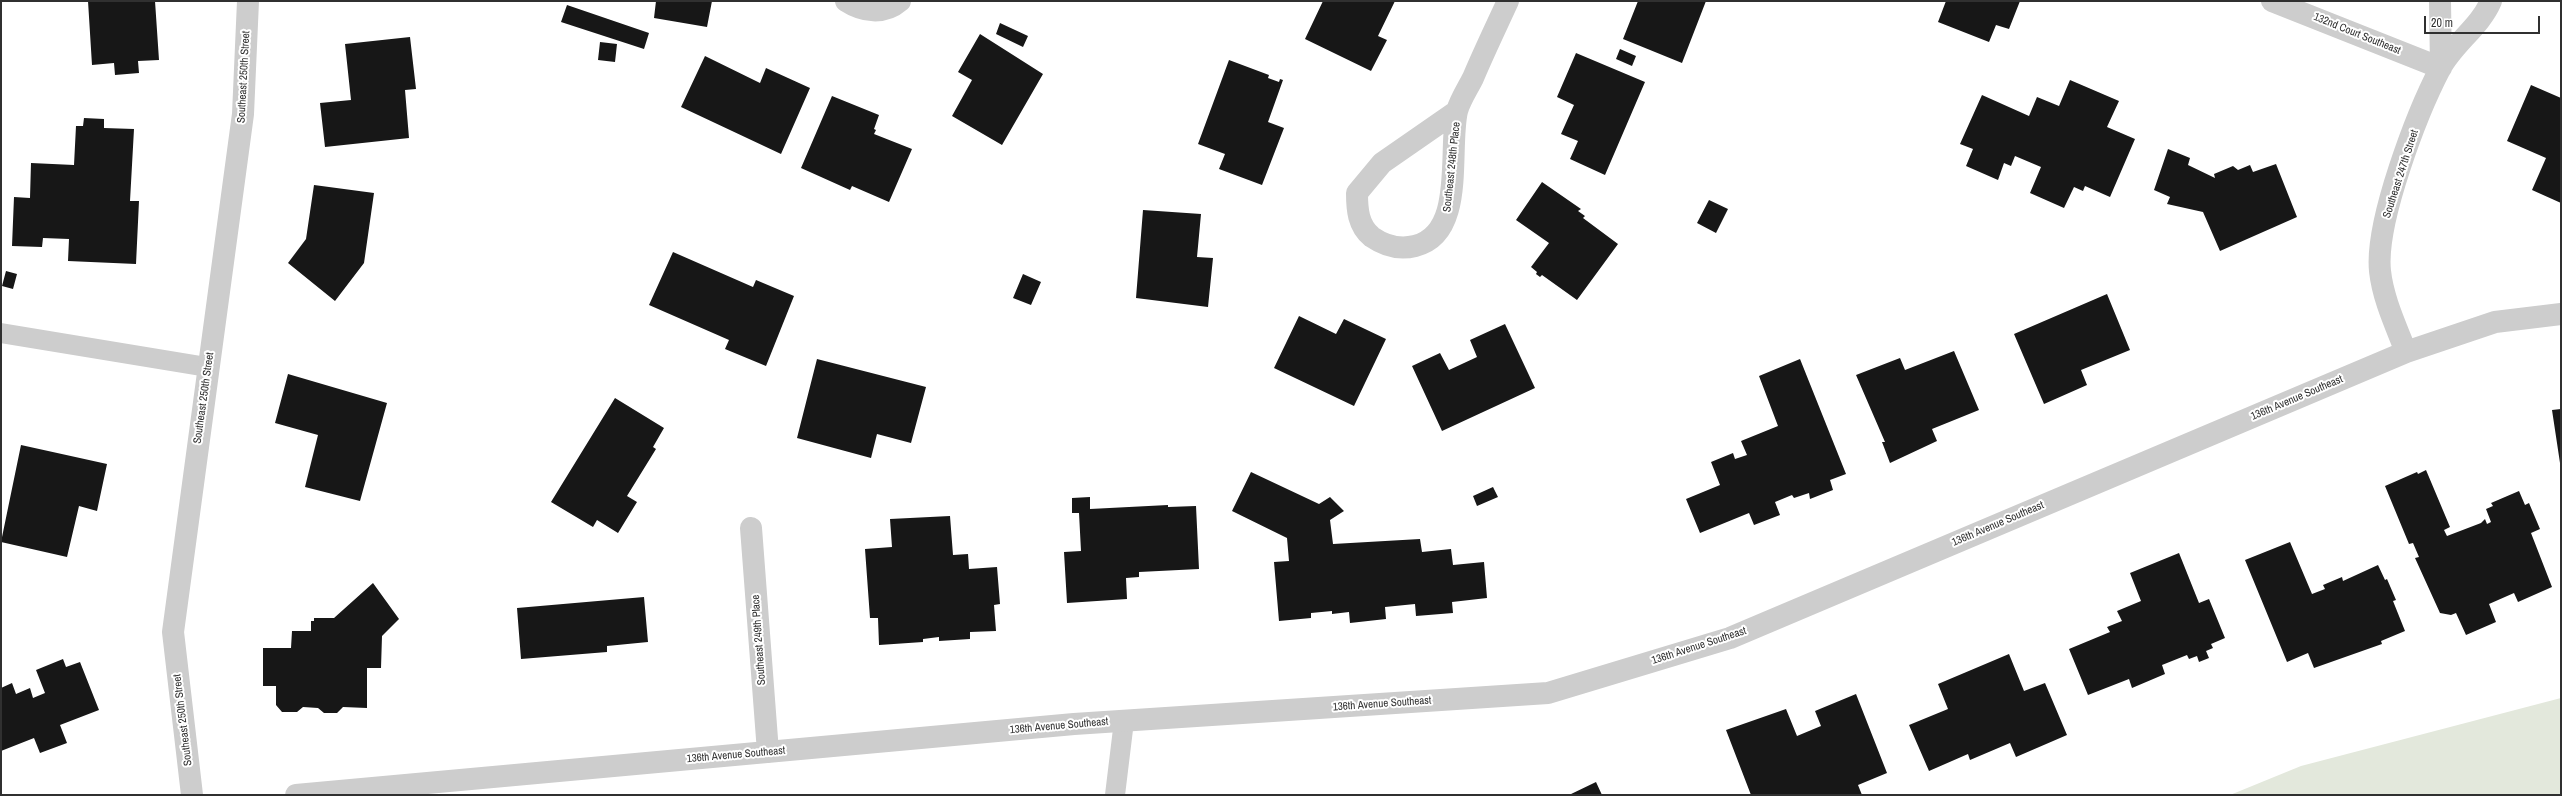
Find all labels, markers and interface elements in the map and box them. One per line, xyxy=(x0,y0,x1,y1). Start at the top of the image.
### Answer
scale bar xyxy=(2426,8,2542,34)
street label: 132nd Court Southeast xyxy=(2312,11,2402,57)
text: 20 m xyxy=(2431,15,2453,31)
street label: Southeast 250th Street xyxy=(235,31,253,123)
street label: Southeast 248th Place xyxy=(1441,121,1463,213)
street label: Southeast 247th Street xyxy=(2380,128,2422,220)
street label: Southeast 250th Street xyxy=(191,351,217,445)
street label: 136th Avenue Southeast xyxy=(2249,373,2345,423)
street label: 136th Avenue Southeast xyxy=(1950,499,2046,549)
street label: Southeast 249th Place xyxy=(749,594,769,686)
street label: 136th Avenue Southeast xyxy=(1650,624,1748,668)
street label: Southeast 250th Street xyxy=(171,673,195,767)
street label: 136th Avenue Southeast xyxy=(1332,694,1432,714)
street label: 136th Avenue Southeast xyxy=(1009,715,1109,737)
street label: 136th Avenue Southeast xyxy=(686,744,786,766)

